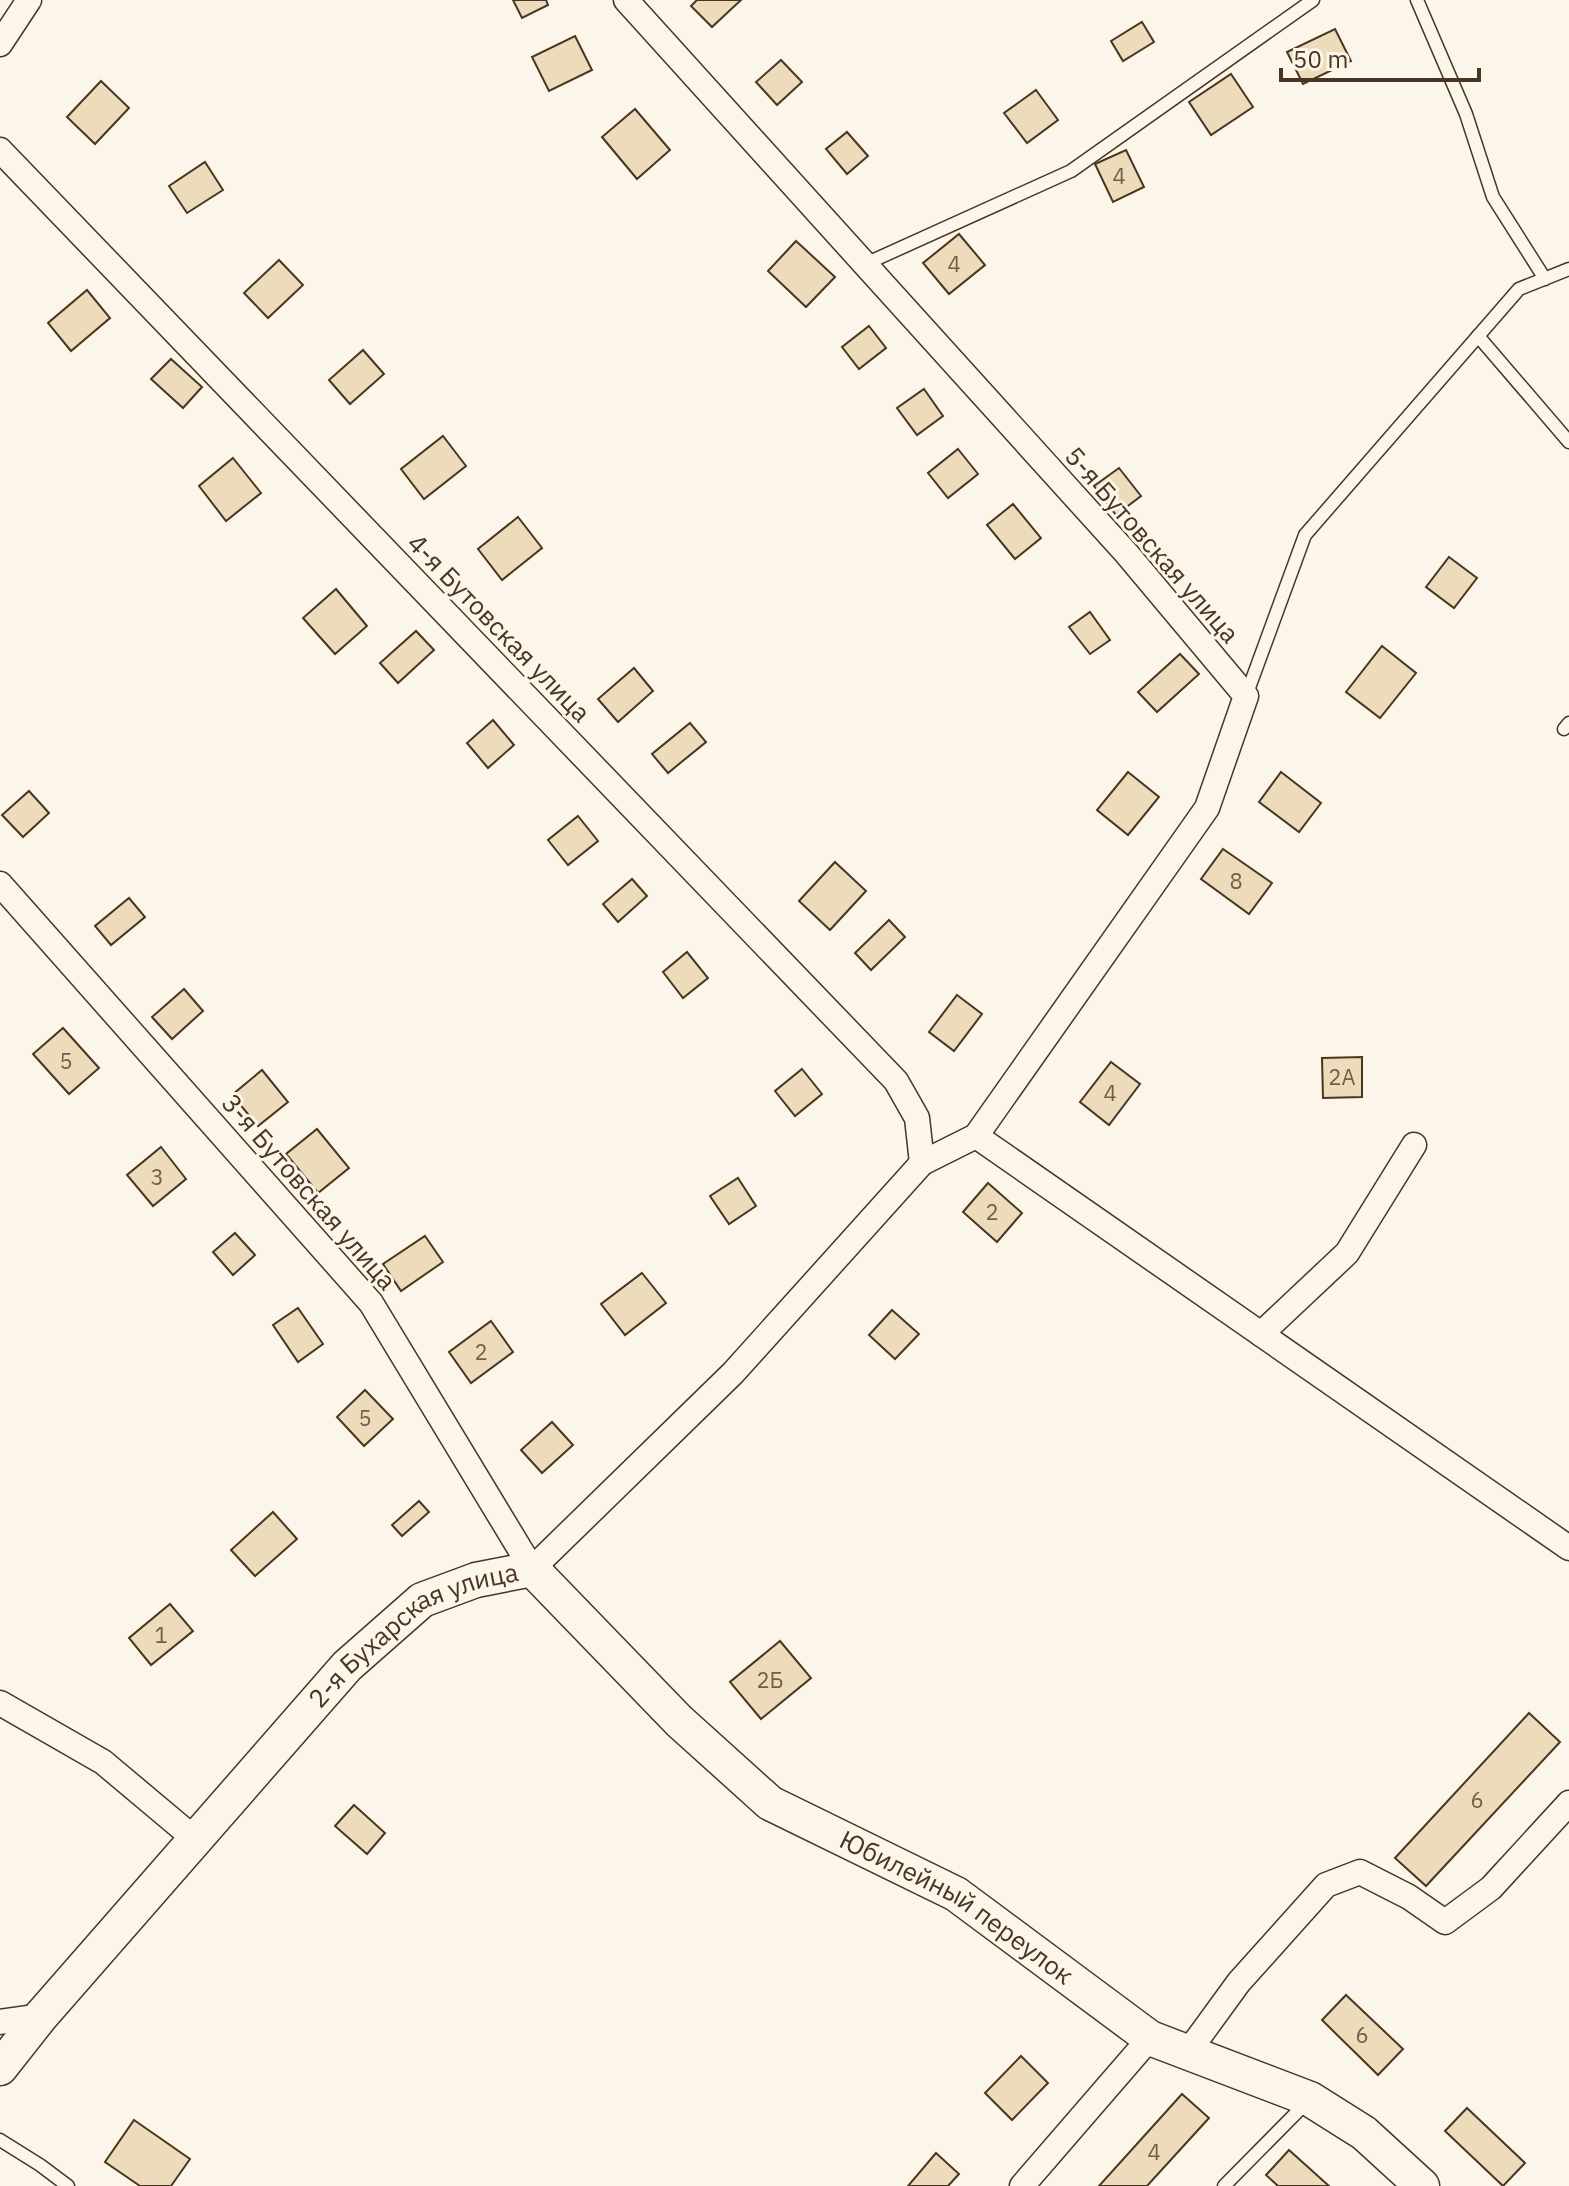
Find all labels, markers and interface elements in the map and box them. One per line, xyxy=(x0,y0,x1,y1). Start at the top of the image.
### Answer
scale bar xyxy=(1281,32,1479,82)
text: 50 m xyxy=(1293,43,1348,75)
house number: 4 xyxy=(1112,161,1126,190)
house number: 4 xyxy=(947,249,961,278)
street label: 5-я Бутовская улица xyxy=(1058,439,1248,650)
street label: 4-я Бутовская улица xyxy=(401,526,599,729)
house number: 8 xyxy=(1229,866,1243,895)
house number: 5 xyxy=(59,1046,73,1075)
house number: 2А xyxy=(1328,1062,1356,1091)
house number: 4 xyxy=(1103,1078,1117,1107)
street label: 3-я Бутовская улица xyxy=(215,1086,405,1297)
house number: 3 xyxy=(150,1162,164,1191)
house number: 2 xyxy=(985,1197,999,1226)
house number: 2 xyxy=(474,1337,488,1366)
house number: 5 xyxy=(358,1403,372,1432)
street label: 2-я Бухарская улица xyxy=(300,1554,521,1714)
house number: 1 xyxy=(154,1620,168,1649)
house number: 2Б xyxy=(756,1665,784,1694)
house number: 6 xyxy=(1470,1785,1484,1814)
street label: Юбилейный переулок xyxy=(835,1822,1081,1991)
house number: 6 xyxy=(1355,2020,1369,2049)
house number: 4 xyxy=(1147,2137,1161,2166)

